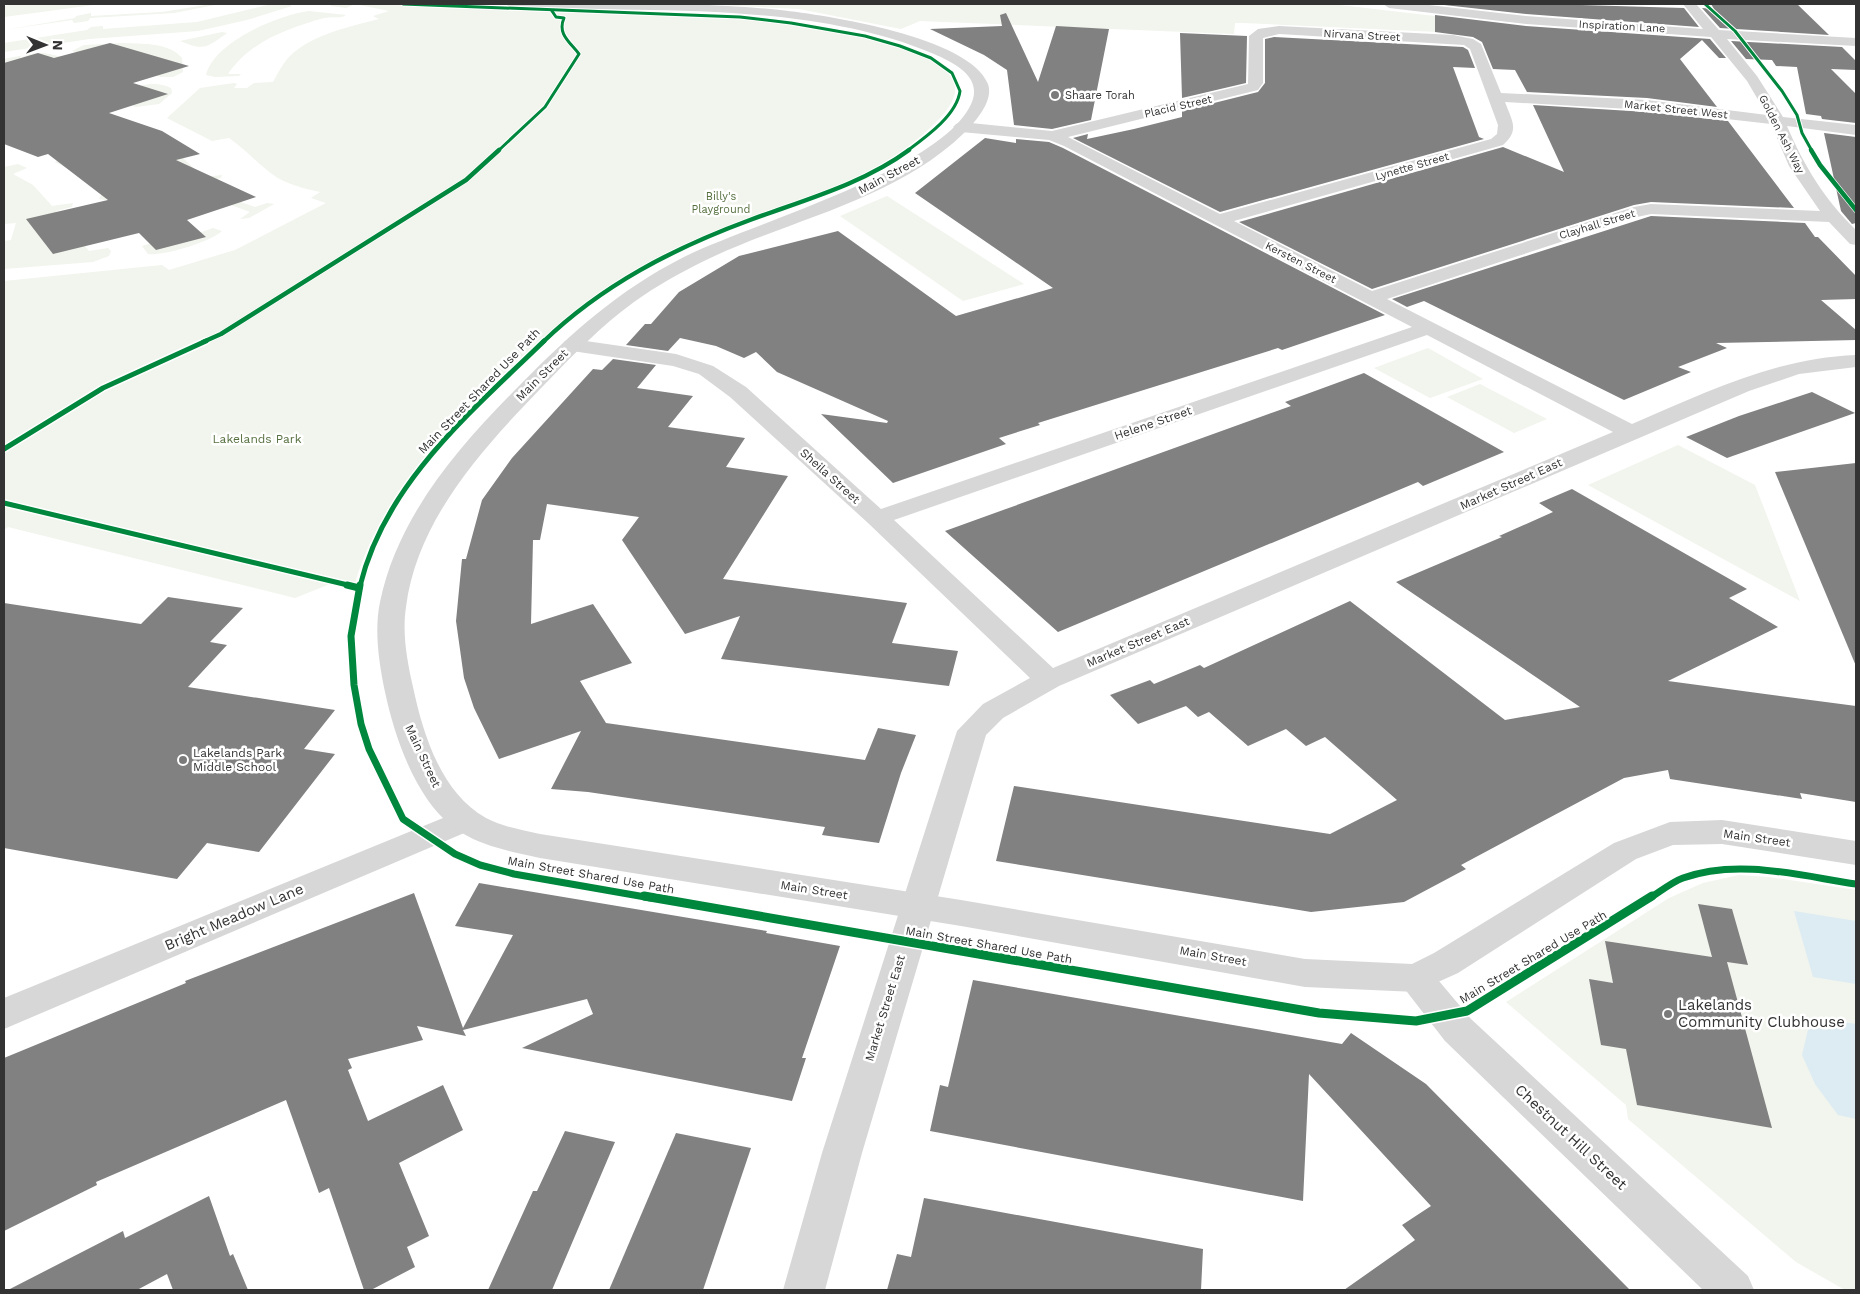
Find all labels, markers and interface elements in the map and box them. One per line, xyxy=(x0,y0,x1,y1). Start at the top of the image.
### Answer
street label: Inspiration Lane xyxy=(1578,18,1666,35)
north arrow xyxy=(20,20,70,70)
street label: Nirvana Street xyxy=(1323,27,1401,44)
text: N xyxy=(50,40,66,51)
marker: Shaare Torah xyxy=(1049,89,1061,101)
place label: Shaare Torah xyxy=(1065,89,1135,102)
street label: Placid Street xyxy=(1143,92,1214,121)
street label: Golden Ash Way xyxy=(1756,93,1807,176)
street label: Market Street West xyxy=(1623,98,1729,121)
street label: Lynette Street xyxy=(1374,150,1451,183)
street label: Main Street xyxy=(856,153,922,197)
park label: Billy's Playground xyxy=(692,190,750,216)
street label: Clayhall Street xyxy=(1558,207,1637,242)
street label: Kersten Street xyxy=(1263,239,1339,286)
street label: Main Street Shared Use Path xyxy=(415,325,543,457)
street label: Main Street xyxy=(513,346,571,404)
street label: Helene Street xyxy=(1113,403,1193,443)
park label: Lakelands Park xyxy=(212,432,302,446)
street label: Sheila Street xyxy=(797,445,863,507)
street label: Market Street East xyxy=(1458,455,1564,513)
street label: Market Street East xyxy=(1084,614,1192,670)
street label: Main Street xyxy=(402,722,444,790)
place label: Lakelands Park Middle School xyxy=(193,746,282,774)
marker: Lakelands Park Middle School xyxy=(177,754,189,766)
street label: Main Street xyxy=(1722,826,1792,850)
street label: Main Street Shared Use Path xyxy=(507,853,675,897)
street label: Main Street xyxy=(779,878,849,902)
street label: Bright Meadow Lane xyxy=(162,880,306,954)
street label: Main Street Shared Use Path xyxy=(1457,907,1609,1007)
street label: Main Street Shared Use Path xyxy=(905,923,1073,967)
street label: Main Street xyxy=(1178,943,1248,969)
street label: Market Street East xyxy=(862,953,908,1063)
place label: Lakelands Community Clubhouse xyxy=(1678,996,1845,1031)
marker: Lakelands Community Clubhouse xyxy=(1662,1008,1674,1020)
street label: Chestnut Hill Street xyxy=(1511,1081,1631,1194)

